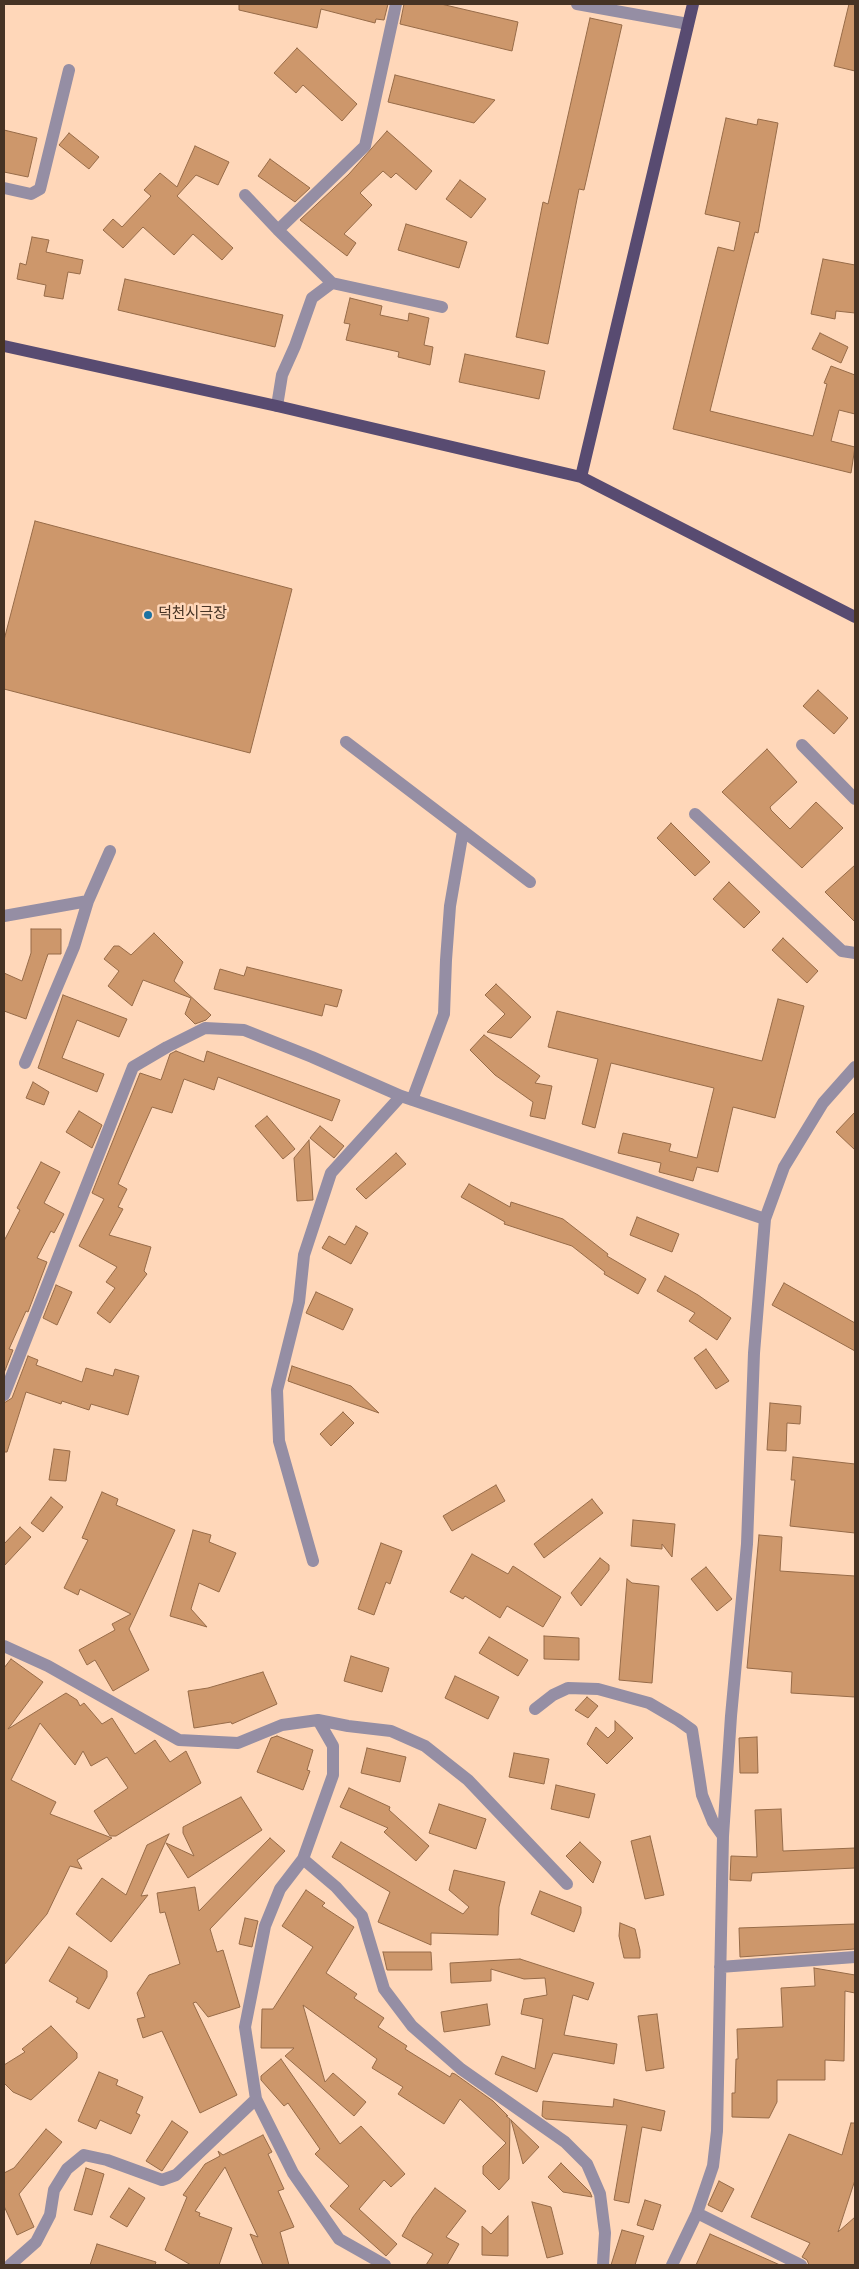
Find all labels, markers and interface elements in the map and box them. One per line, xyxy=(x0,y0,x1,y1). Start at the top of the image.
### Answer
place label: 덕천시극장 xyxy=(158,606,227,624)
marker: 덕천시극장 xyxy=(142,609,154,621)

